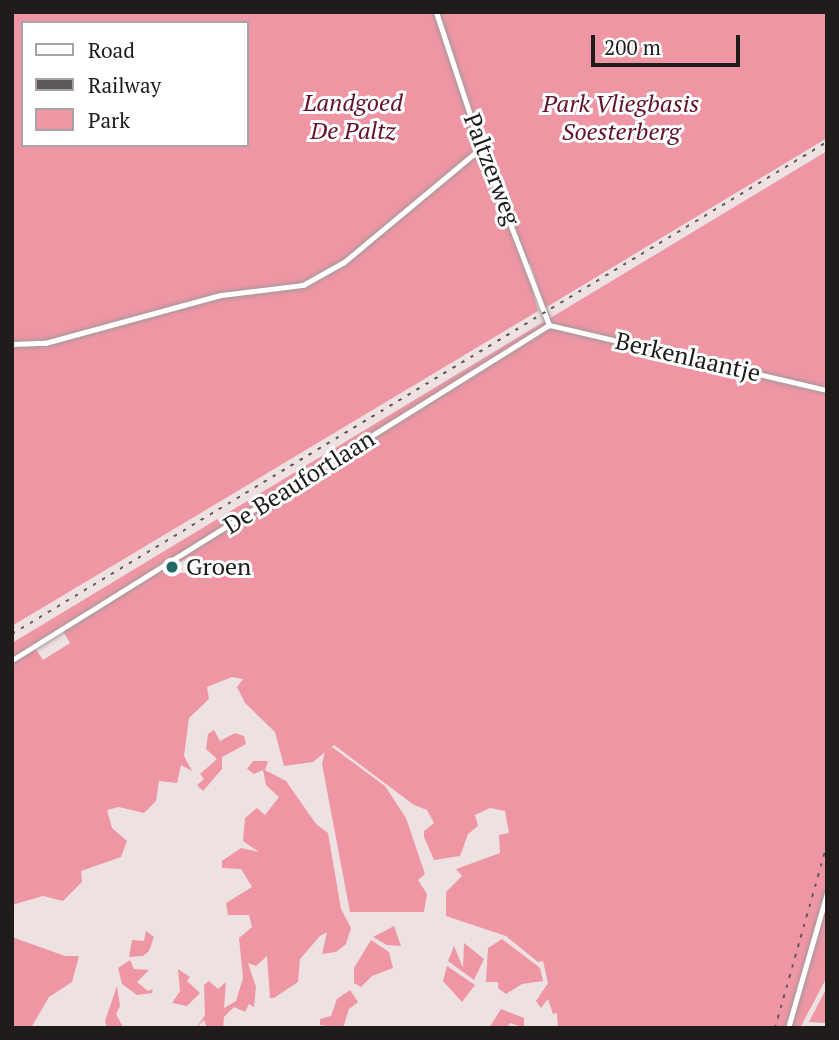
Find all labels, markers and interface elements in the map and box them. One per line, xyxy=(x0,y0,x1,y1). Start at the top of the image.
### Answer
legend xyxy=(21,21,248,147)
scale bar xyxy=(594,21,743,65)
text: 200 m xyxy=(604,33,661,61)
text: Road xyxy=(88,36,135,64)
text: Railway xyxy=(88,71,161,99)
park label: Landgoed De Paltz xyxy=(303,89,403,145)
park label: Park Vliegbasis Soesterberg xyxy=(542,90,700,146)
text: Park xyxy=(88,106,130,134)
street label: Paltzerweg xyxy=(458,109,526,229)
street label: Berkenlaantje xyxy=(613,326,763,388)
street label: De Beaufortlaan xyxy=(218,424,380,540)
place label: Groen xyxy=(186,553,251,581)
marker: Groen xyxy=(164,559,180,575)

